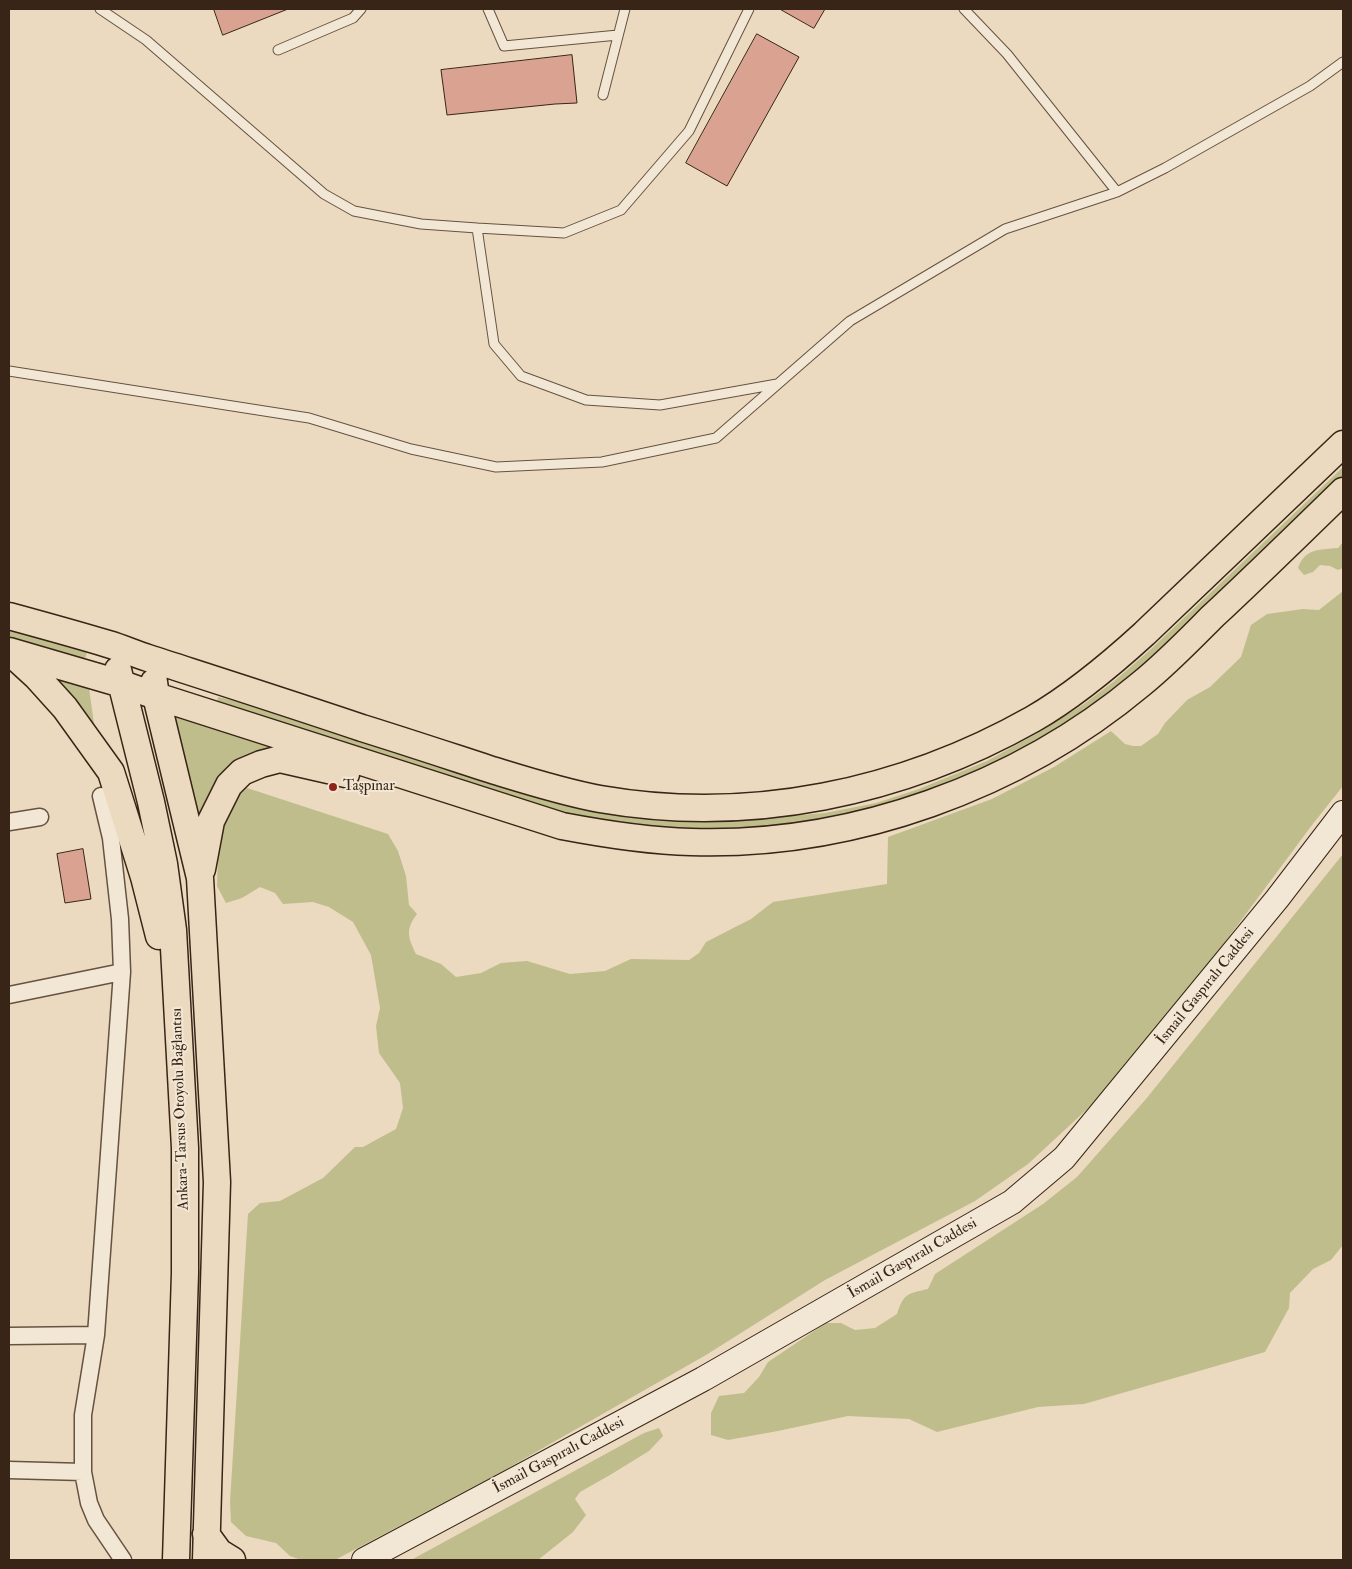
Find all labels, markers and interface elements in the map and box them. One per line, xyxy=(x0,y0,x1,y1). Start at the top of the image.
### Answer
place label: Taşpınar xyxy=(343,778,395,796)
marker: Taşpınar xyxy=(327,781,339,793)
street label: İsmail Gaspıralı Caddesi xyxy=(1153,925,1259,1049)
street label: Ankara-Tarsus Otoyolu Bağlantısı xyxy=(168,1007,194,1211)
street label: İsmail Gaspıralı Caddesi xyxy=(846,1215,980,1303)
street label: İsmail Gaspıralı Caddesi xyxy=(491,1414,627,1498)

